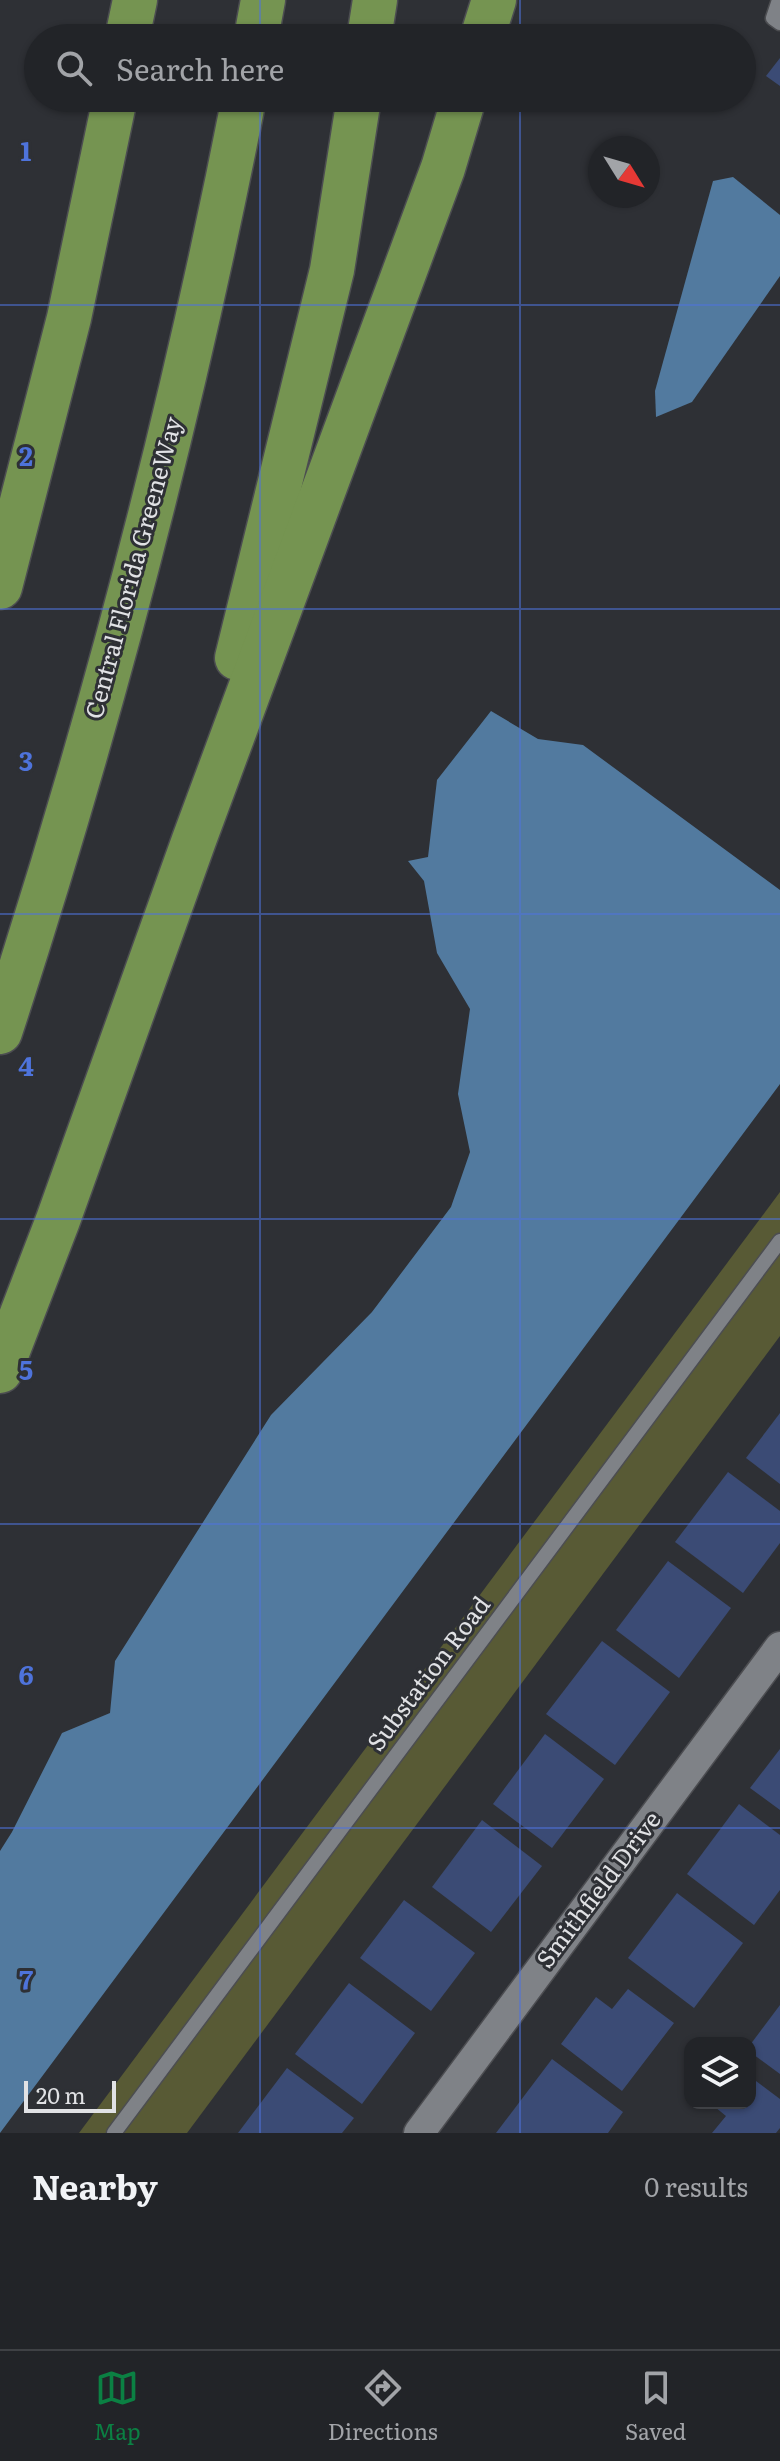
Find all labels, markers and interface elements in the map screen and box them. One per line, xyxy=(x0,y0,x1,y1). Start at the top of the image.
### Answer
search box xyxy=(24,24,756,112)
icon: search xyxy=(52,46,96,90)
text: Search here xyxy=(116,46,284,90)
text: 1 xyxy=(21,130,32,169)
north arrow xyxy=(588,136,660,208)
street label: Central Florida GreeneWay xyxy=(74,412,189,722)
text: 2 xyxy=(19,435,33,474)
text: 3 xyxy=(19,740,33,779)
text: 4 xyxy=(18,1045,34,1084)
text: 5 xyxy=(19,1349,33,1388)
street label: Substation Road xyxy=(357,1588,497,1757)
text: 6 xyxy=(18,1654,34,1693)
street label: Smithfield Drive xyxy=(526,1803,668,1974)
text: 7 xyxy=(19,1959,33,1998)
map controls xyxy=(684,2037,756,2109)
button: layers xyxy=(684,2037,756,2109)
scale bar xyxy=(24,2077,116,2113)
text: 20 m xyxy=(36,2078,86,2111)
text: Nearby xyxy=(32,2160,158,2210)
text: 0 results xyxy=(644,2166,748,2205)
tab: Map xyxy=(94,2366,141,2447)
tab: Directions xyxy=(328,2366,438,2447)
tab: Saved xyxy=(625,2366,686,2447)

